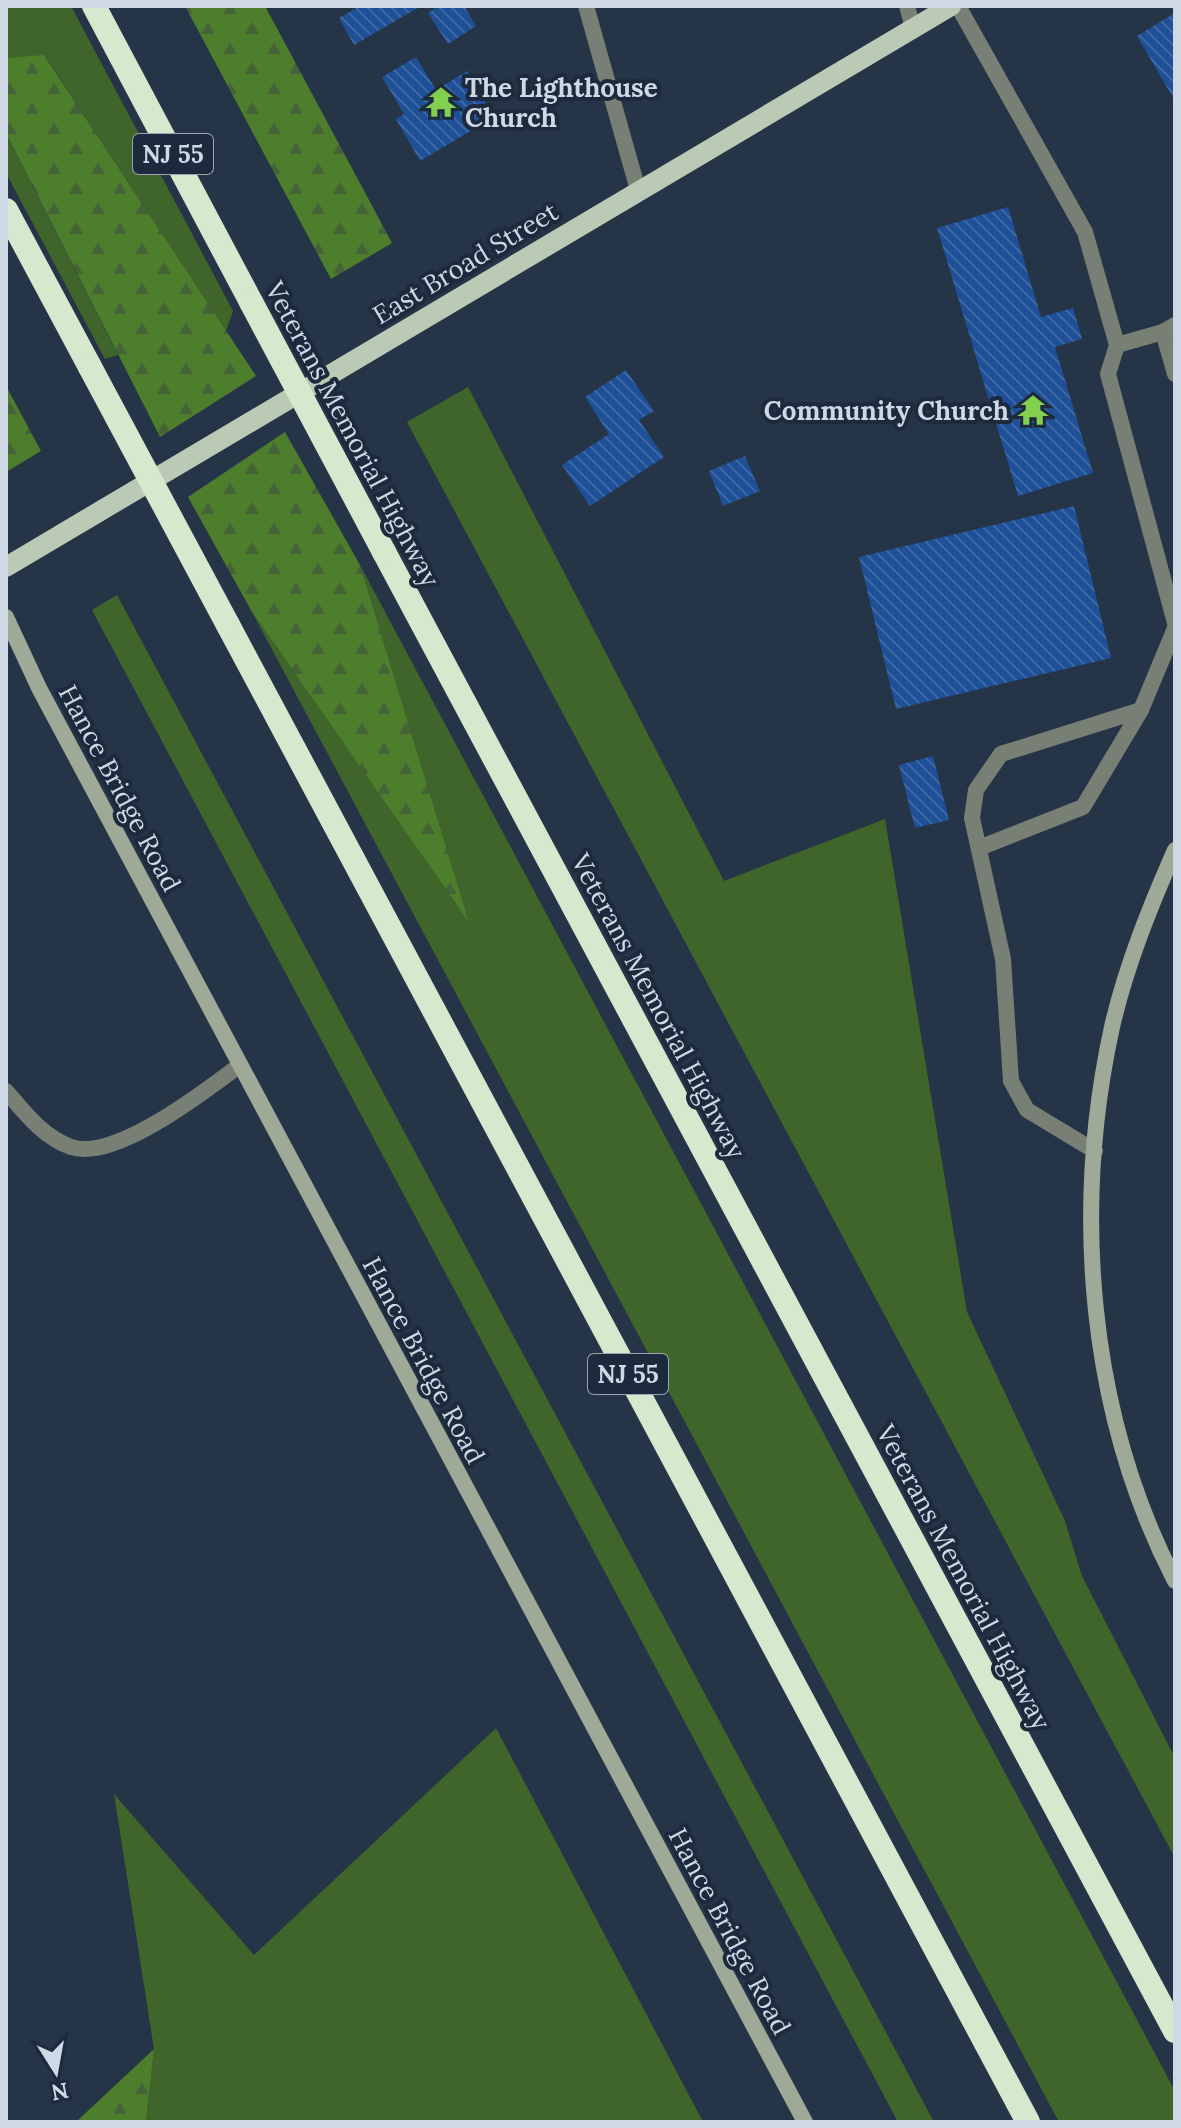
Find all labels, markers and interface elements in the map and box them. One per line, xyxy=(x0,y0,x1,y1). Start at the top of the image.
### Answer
place label: The Lighthouse Church xyxy=(465,71,658,134)
temple icon: The Lighthouse Church xyxy=(424,85,458,119)
road number: NJ 55 xyxy=(133,134,213,174)
street label: East Broad Street xyxy=(366,195,564,331)
street label: Veterans Memorial Highway xyxy=(258,275,448,592)
temple icon: Community Church xyxy=(1016,393,1050,427)
place label: Community Church xyxy=(764,394,1009,427)
street label: Hance Bridge Road xyxy=(52,679,188,897)
street label: Veterans Memorial Highway xyxy=(564,847,754,1164)
street label: Hance Bridge Road xyxy=(356,1251,492,1469)
road number: NJ 55 xyxy=(588,1354,668,1394)
street label: Veterans Memorial Highway xyxy=(869,1418,1059,1735)
street label: Hance Bridge Road xyxy=(662,1822,798,2040)
north arrow xyxy=(16,2032,96,2112)
text: N xyxy=(49,2076,71,2107)

